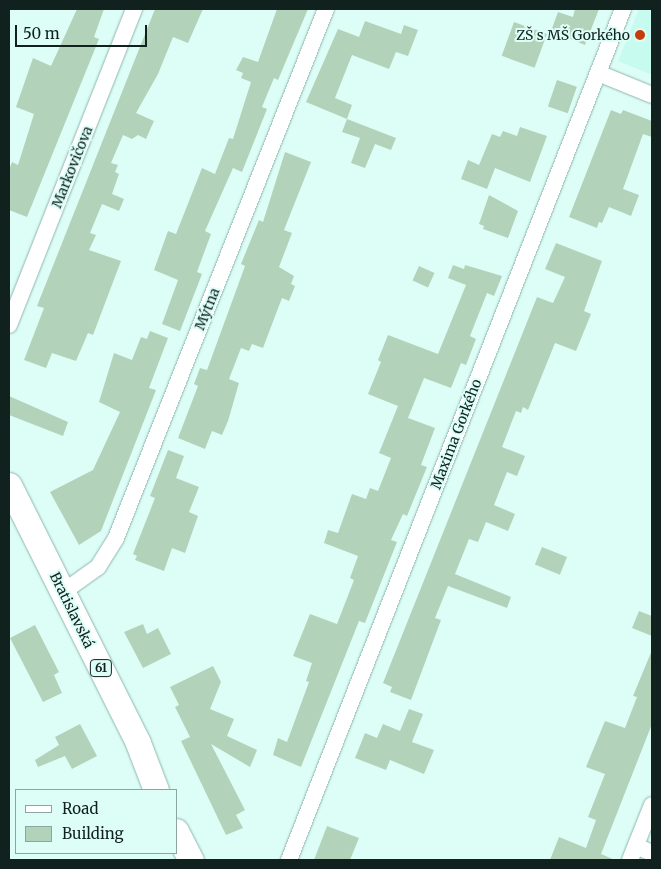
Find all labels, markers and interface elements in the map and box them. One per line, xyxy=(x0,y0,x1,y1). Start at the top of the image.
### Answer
scale bar xyxy=(18,15,150,47)
text: 50 m xyxy=(23,24,60,43)
place label: ZŠ s MŠ Gorkého xyxy=(516,27,630,43)
marker: ZŠ s MŠ Gorkého xyxy=(634,29,646,41)
street label: Markovičova xyxy=(48,124,96,210)
street label: Mýtna xyxy=(191,285,223,333)
street label: Maxima Gorkého xyxy=(427,376,485,492)
street label: Bratislavská xyxy=(46,569,98,651)
road number: 61 xyxy=(90,658,112,678)
legend xyxy=(15,789,178,854)
text: Road xyxy=(62,799,98,818)
text: Building xyxy=(62,824,124,843)

